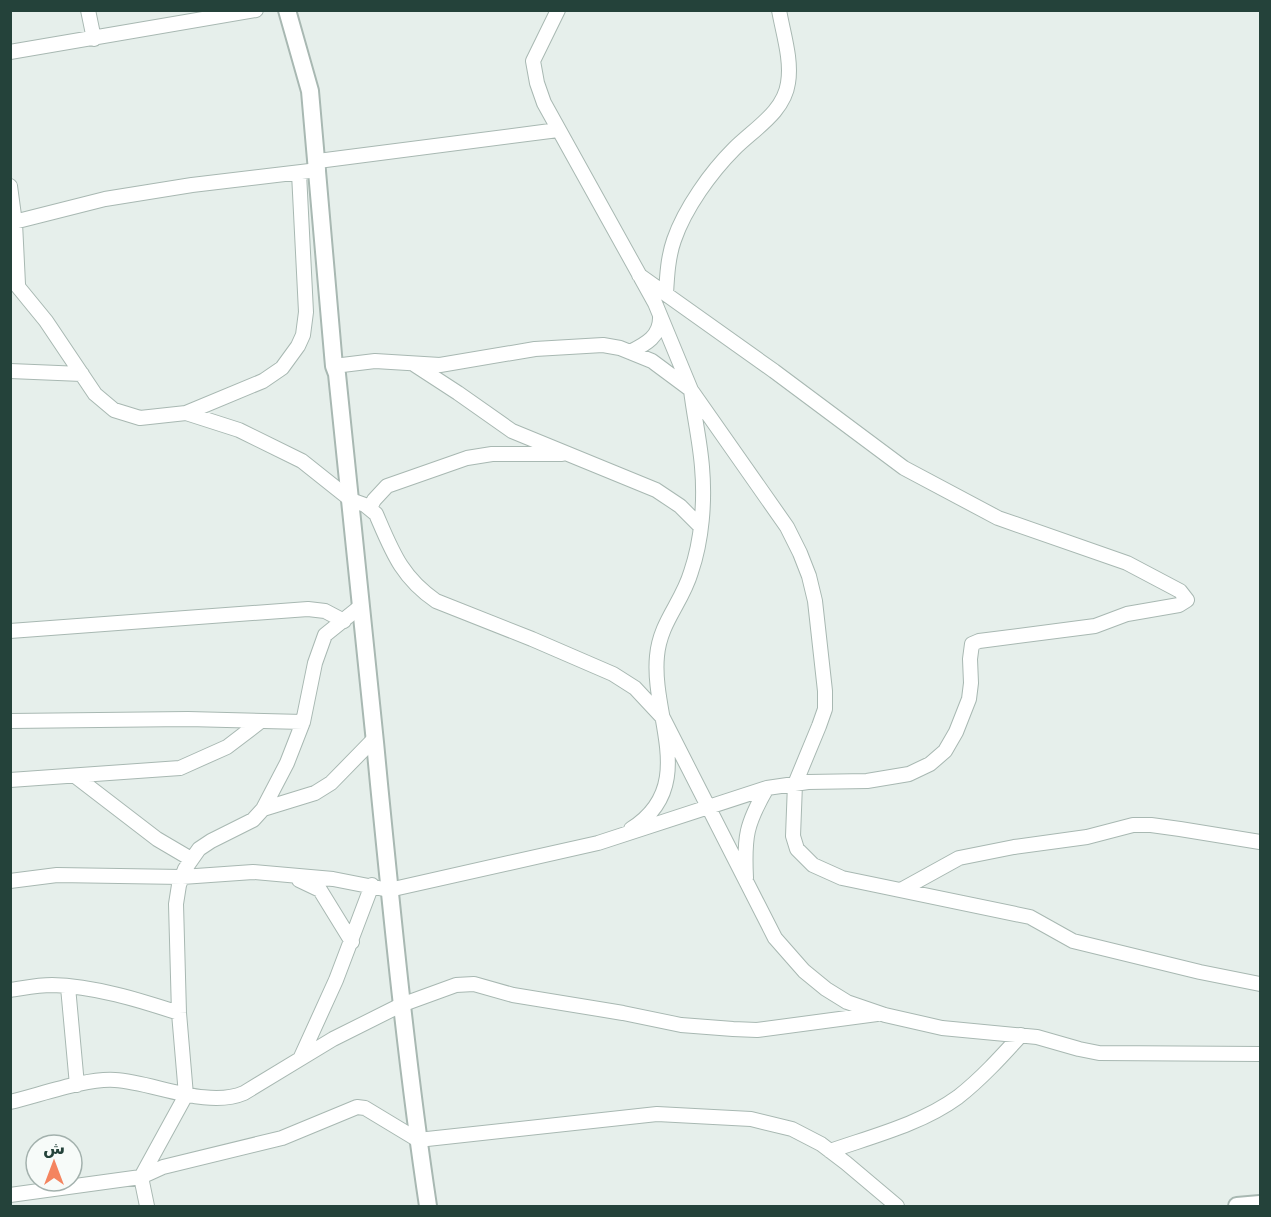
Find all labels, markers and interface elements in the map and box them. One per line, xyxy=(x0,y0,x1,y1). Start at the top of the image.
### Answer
north arrow xyxy=(24,1133,84,1193)
text: ش xyxy=(43,1139,65,1158)

